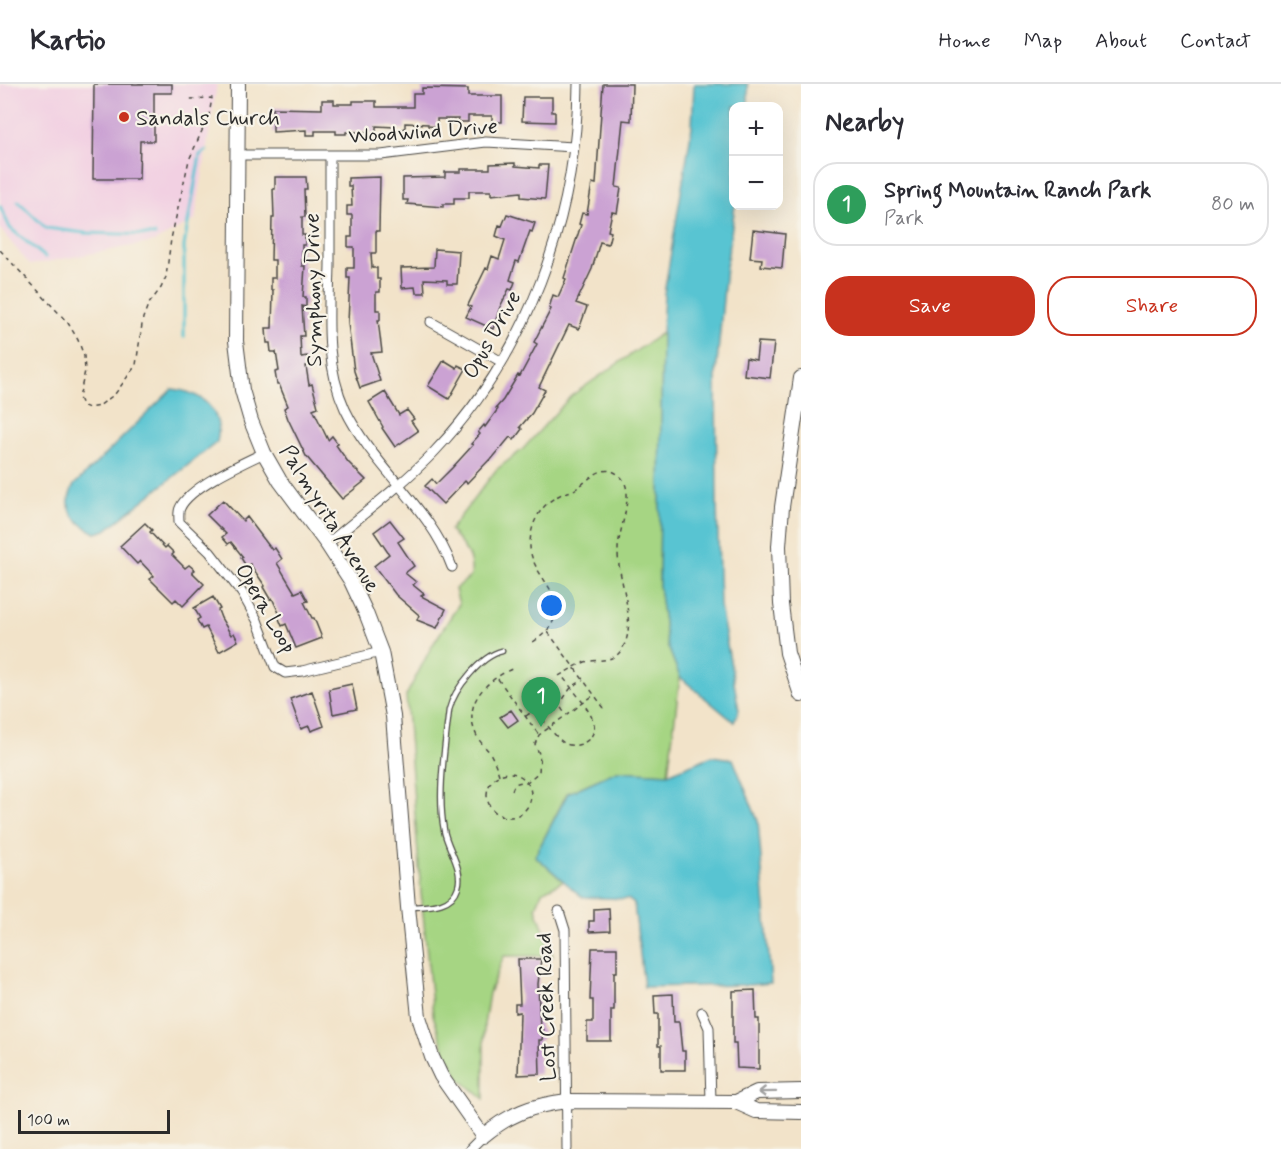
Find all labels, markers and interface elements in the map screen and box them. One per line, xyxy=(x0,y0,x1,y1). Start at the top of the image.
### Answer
text: Kartio xyxy=(30,23,106,60)
text: Home xyxy=(939,27,991,55)
text: Map xyxy=(1024,27,1062,55)
text: About xyxy=(1095,27,1147,55)
text: Contact xyxy=(1180,27,1251,55)
map controls xyxy=(729,102,783,210)
button: + xyxy=(729,102,783,156)
place label: Sandals Church xyxy=(136,105,280,133)
text: Nearby xyxy=(825,106,904,140)
marker: Sandals Church xyxy=(117,110,131,124)
street label: Woodwind Drive xyxy=(348,113,499,151)
button: − xyxy=(729,156,783,210)
text: Spring Mountain Ranch Park xyxy=(884,177,1151,205)
text: 1 xyxy=(842,191,851,218)
text: 80 m xyxy=(1211,191,1255,218)
text: Park xyxy=(884,205,924,232)
street label: Symphony Drive xyxy=(299,213,329,367)
button: Save xyxy=(825,276,1035,336)
button: Share xyxy=(1047,276,1257,336)
street label: Opus Drive xyxy=(457,286,528,384)
street label: Palmyrita Avenue xyxy=(273,440,386,598)
street label: Opera Loop xyxy=(228,559,302,659)
your location xyxy=(537,591,566,620)
pin: 1 xyxy=(522,678,560,727)
street label: Lost Creek Road xyxy=(530,932,564,1082)
one-way arrow xyxy=(758,1086,778,1098)
scale bar xyxy=(18,1107,170,1134)
text: 100 m xyxy=(27,1110,70,1131)

